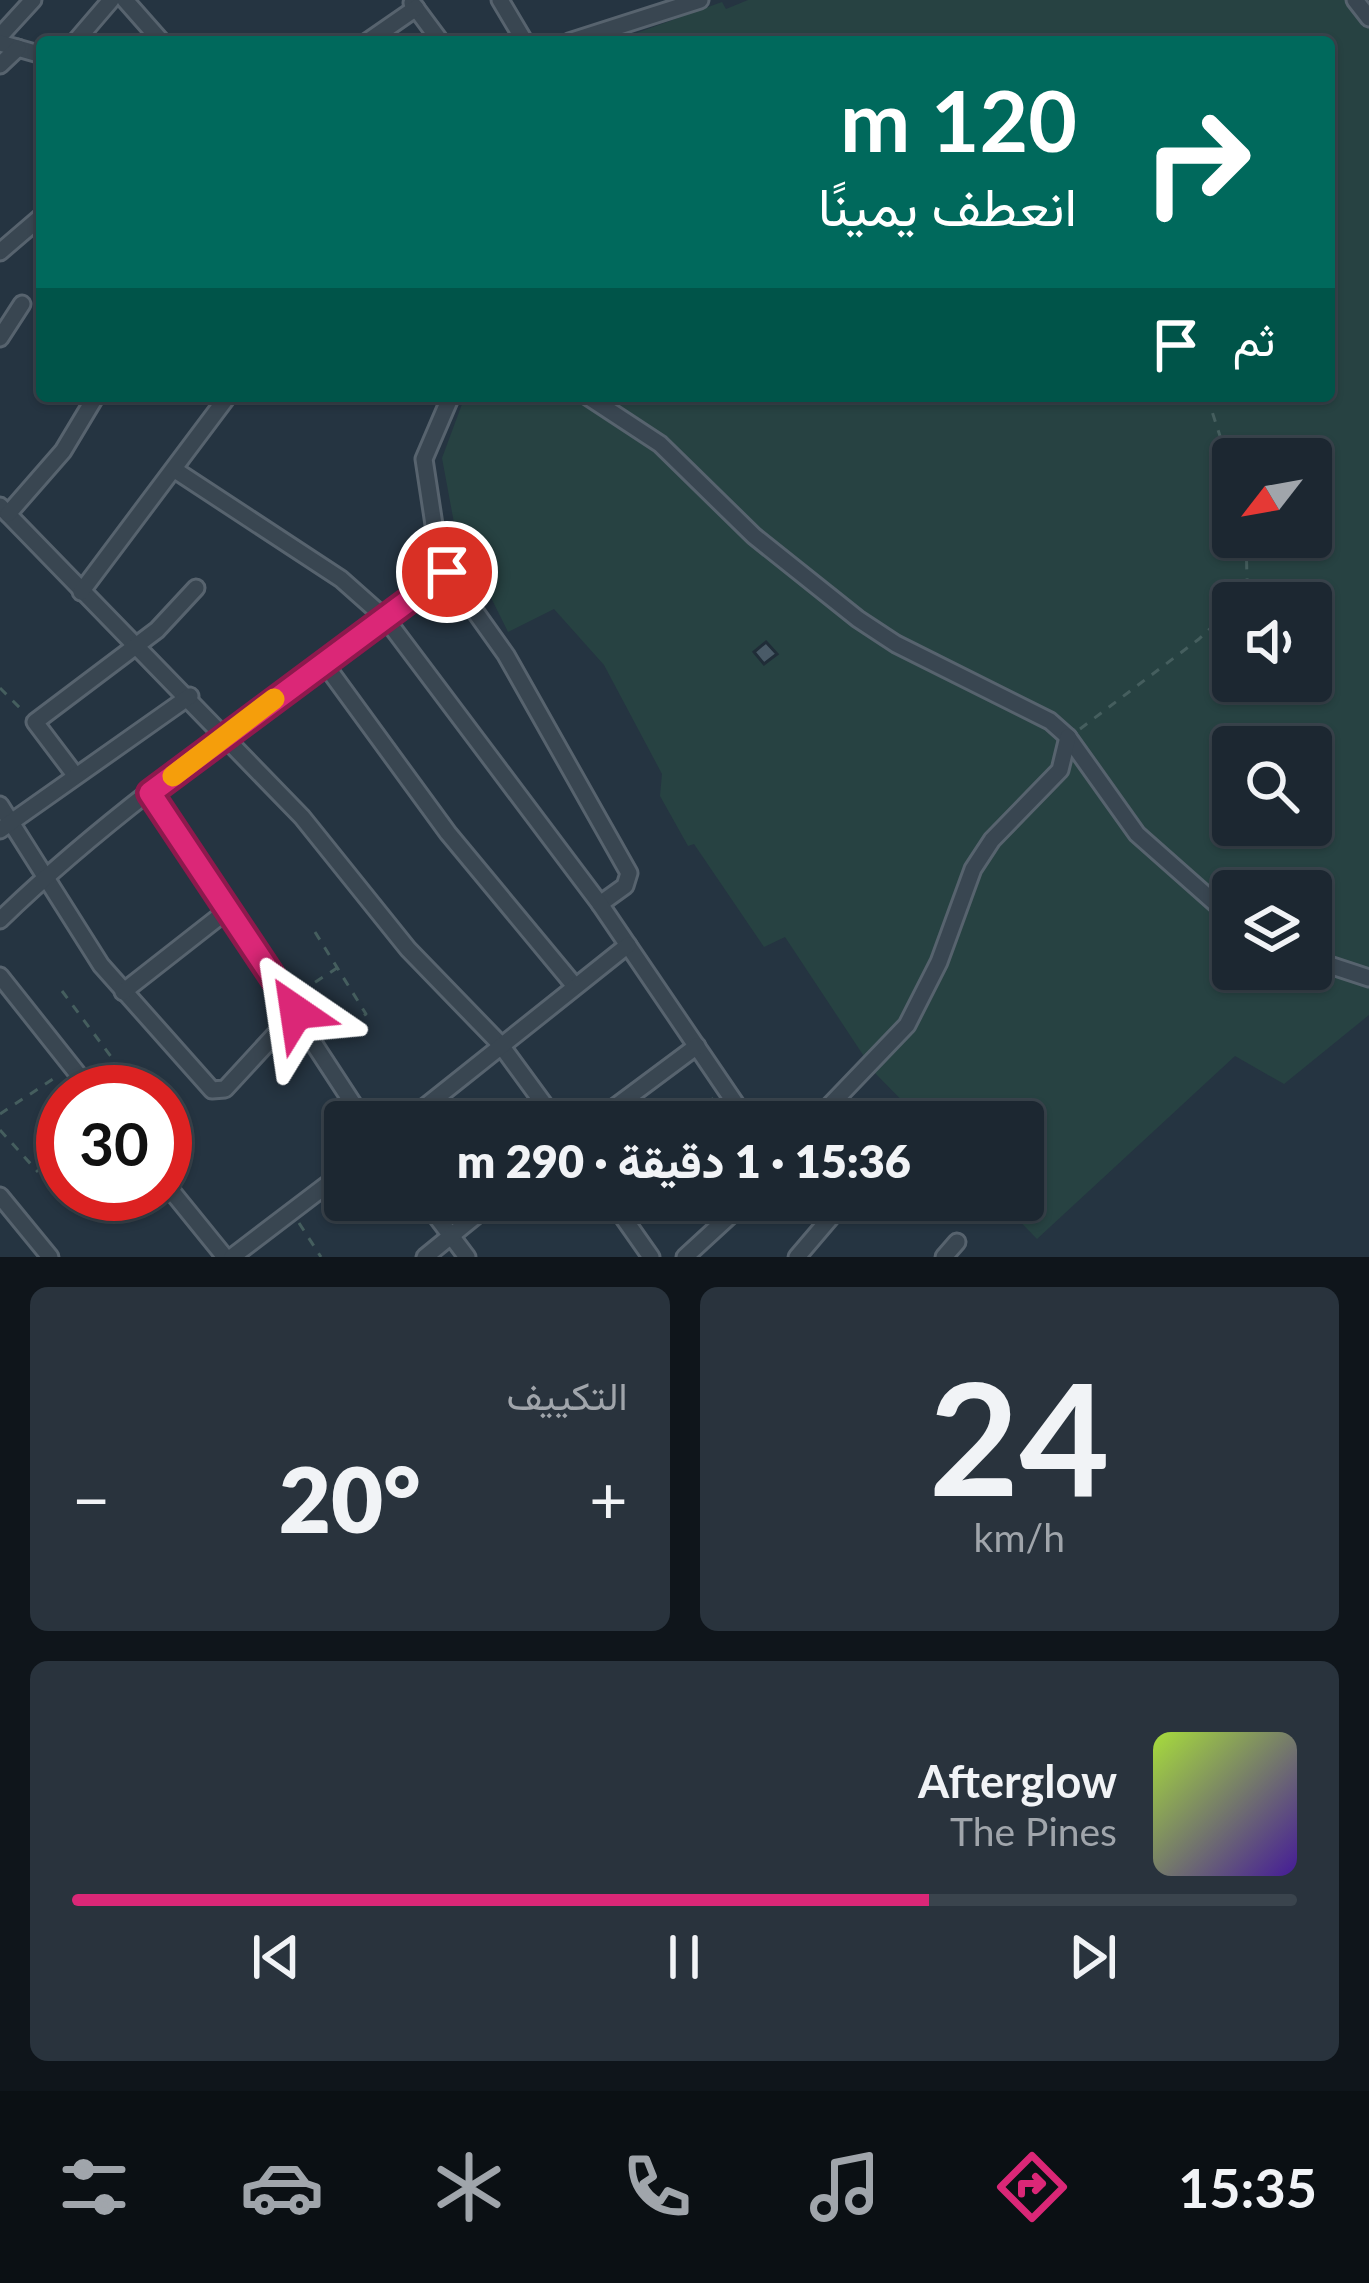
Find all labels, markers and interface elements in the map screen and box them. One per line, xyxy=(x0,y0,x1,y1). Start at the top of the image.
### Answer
text: 120 m xyxy=(840,69,1077,170)
icon: right xyxy=(1119,84,1275,240)
text: انعطف يمينًا xyxy=(818,173,1077,238)
icon: arrive xyxy=(1143,312,1209,378)
text: ثم xyxy=(1233,312,1275,366)
north arrow xyxy=(1212,438,1332,558)
map controls xyxy=(1212,438,1332,990)
pin xyxy=(396,521,498,623)
icon: arrive xyxy=(414,539,480,605)
button: sound xyxy=(1212,582,1332,702)
button: search xyxy=(1212,726,1332,846)
button: layers xyxy=(1212,870,1332,990)
position arrow xyxy=(233,949,359,1075)
speed limit sign: 30 xyxy=(36,1065,192,1221)
text: 15:36 · 1 دقيقة · 290 m xyxy=(457,1134,911,1188)
text: 24 xyxy=(929,1342,1110,1529)
text: التكييف xyxy=(507,1372,628,1418)
text: 20° xyxy=(279,1444,421,1552)
text: − xyxy=(72,1459,110,1538)
text: + xyxy=(589,1459,628,1538)
text: km/h xyxy=(974,1514,1065,1560)
text: Afterglow xyxy=(918,1754,1117,1808)
text: The Pines xyxy=(950,1808,1117,1854)
icon: previous xyxy=(243,1924,309,1990)
icon: pause xyxy=(651,1924,717,1990)
icon: next xyxy=(1060,1924,1126,1990)
icon: filters xyxy=(52,2145,136,2229)
icon: car xyxy=(240,2145,324,2229)
icon: climate xyxy=(427,2145,511,2229)
icon: phone xyxy=(615,2145,699,2229)
icon: music xyxy=(803,2145,887,2229)
icon: directions xyxy=(990,2145,1074,2229)
text: 15:35 xyxy=(1178,2155,1317,2220)

